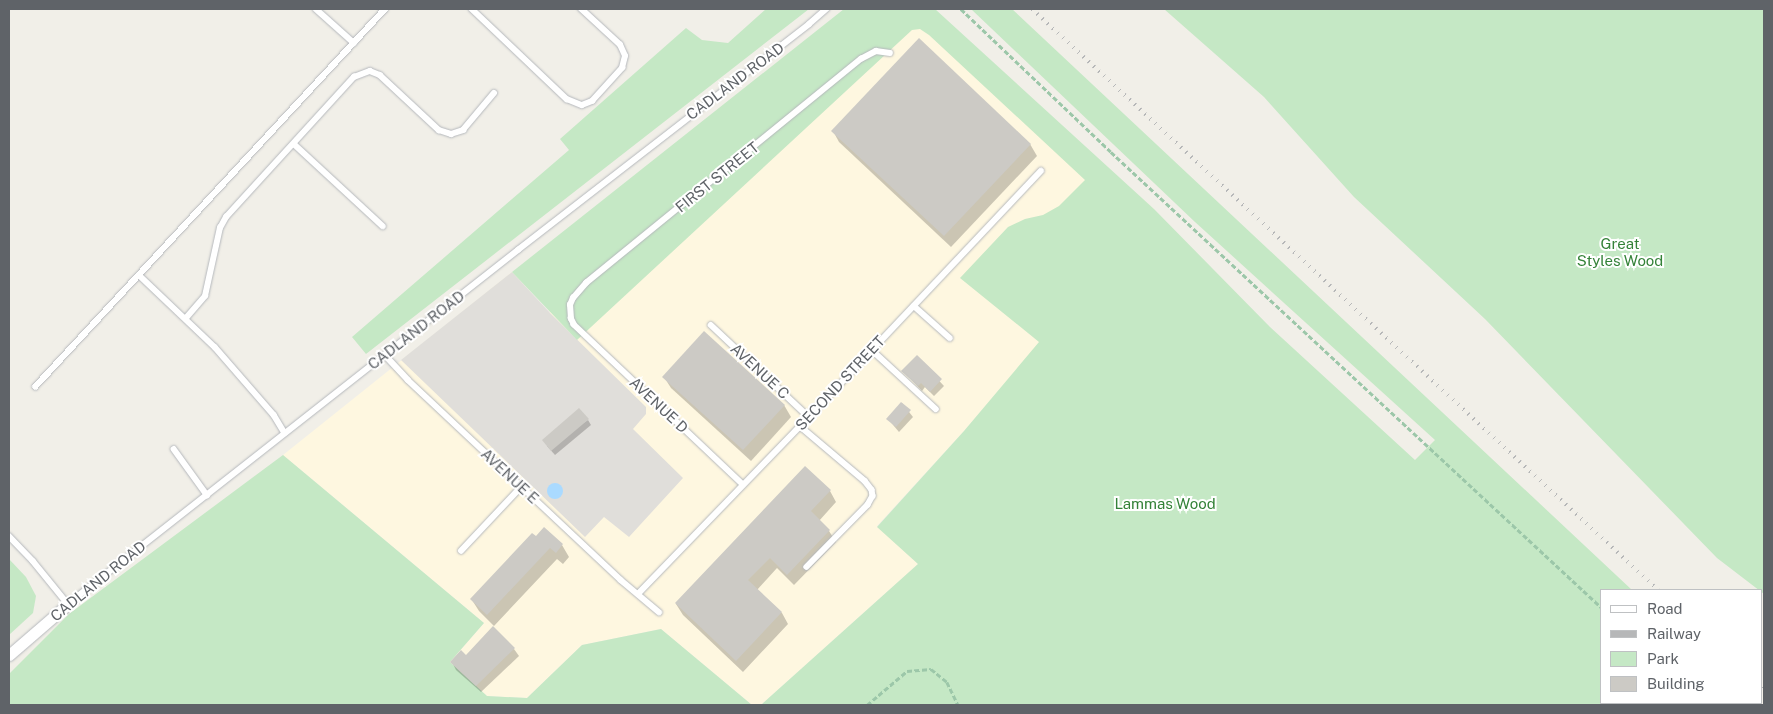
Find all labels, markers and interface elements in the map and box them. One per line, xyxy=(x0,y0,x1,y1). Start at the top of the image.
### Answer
street label: CADLAND ROAD xyxy=(683,38,787,124)
street label: FIRST STREET xyxy=(672,138,762,216)
park label: Great Styles Wood xyxy=(1577,234,1663,269)
street label: CADLAND ROAD xyxy=(364,287,468,373)
street label: SECOND STREET xyxy=(792,332,888,434)
street label: AVENUE C xyxy=(727,339,793,403)
street label: AVENUE D xyxy=(626,373,692,437)
street label: AVENUE E xyxy=(477,445,543,507)
park label: Lammas Wood xyxy=(1114,495,1216,513)
street label: CADLAND ROAD xyxy=(47,537,149,625)
legend xyxy=(1600,589,1763,704)
text: Road xyxy=(1647,600,1683,617)
text: Railway xyxy=(1647,625,1701,642)
text: Park xyxy=(1647,650,1679,667)
text: Building xyxy=(1647,675,1705,692)

